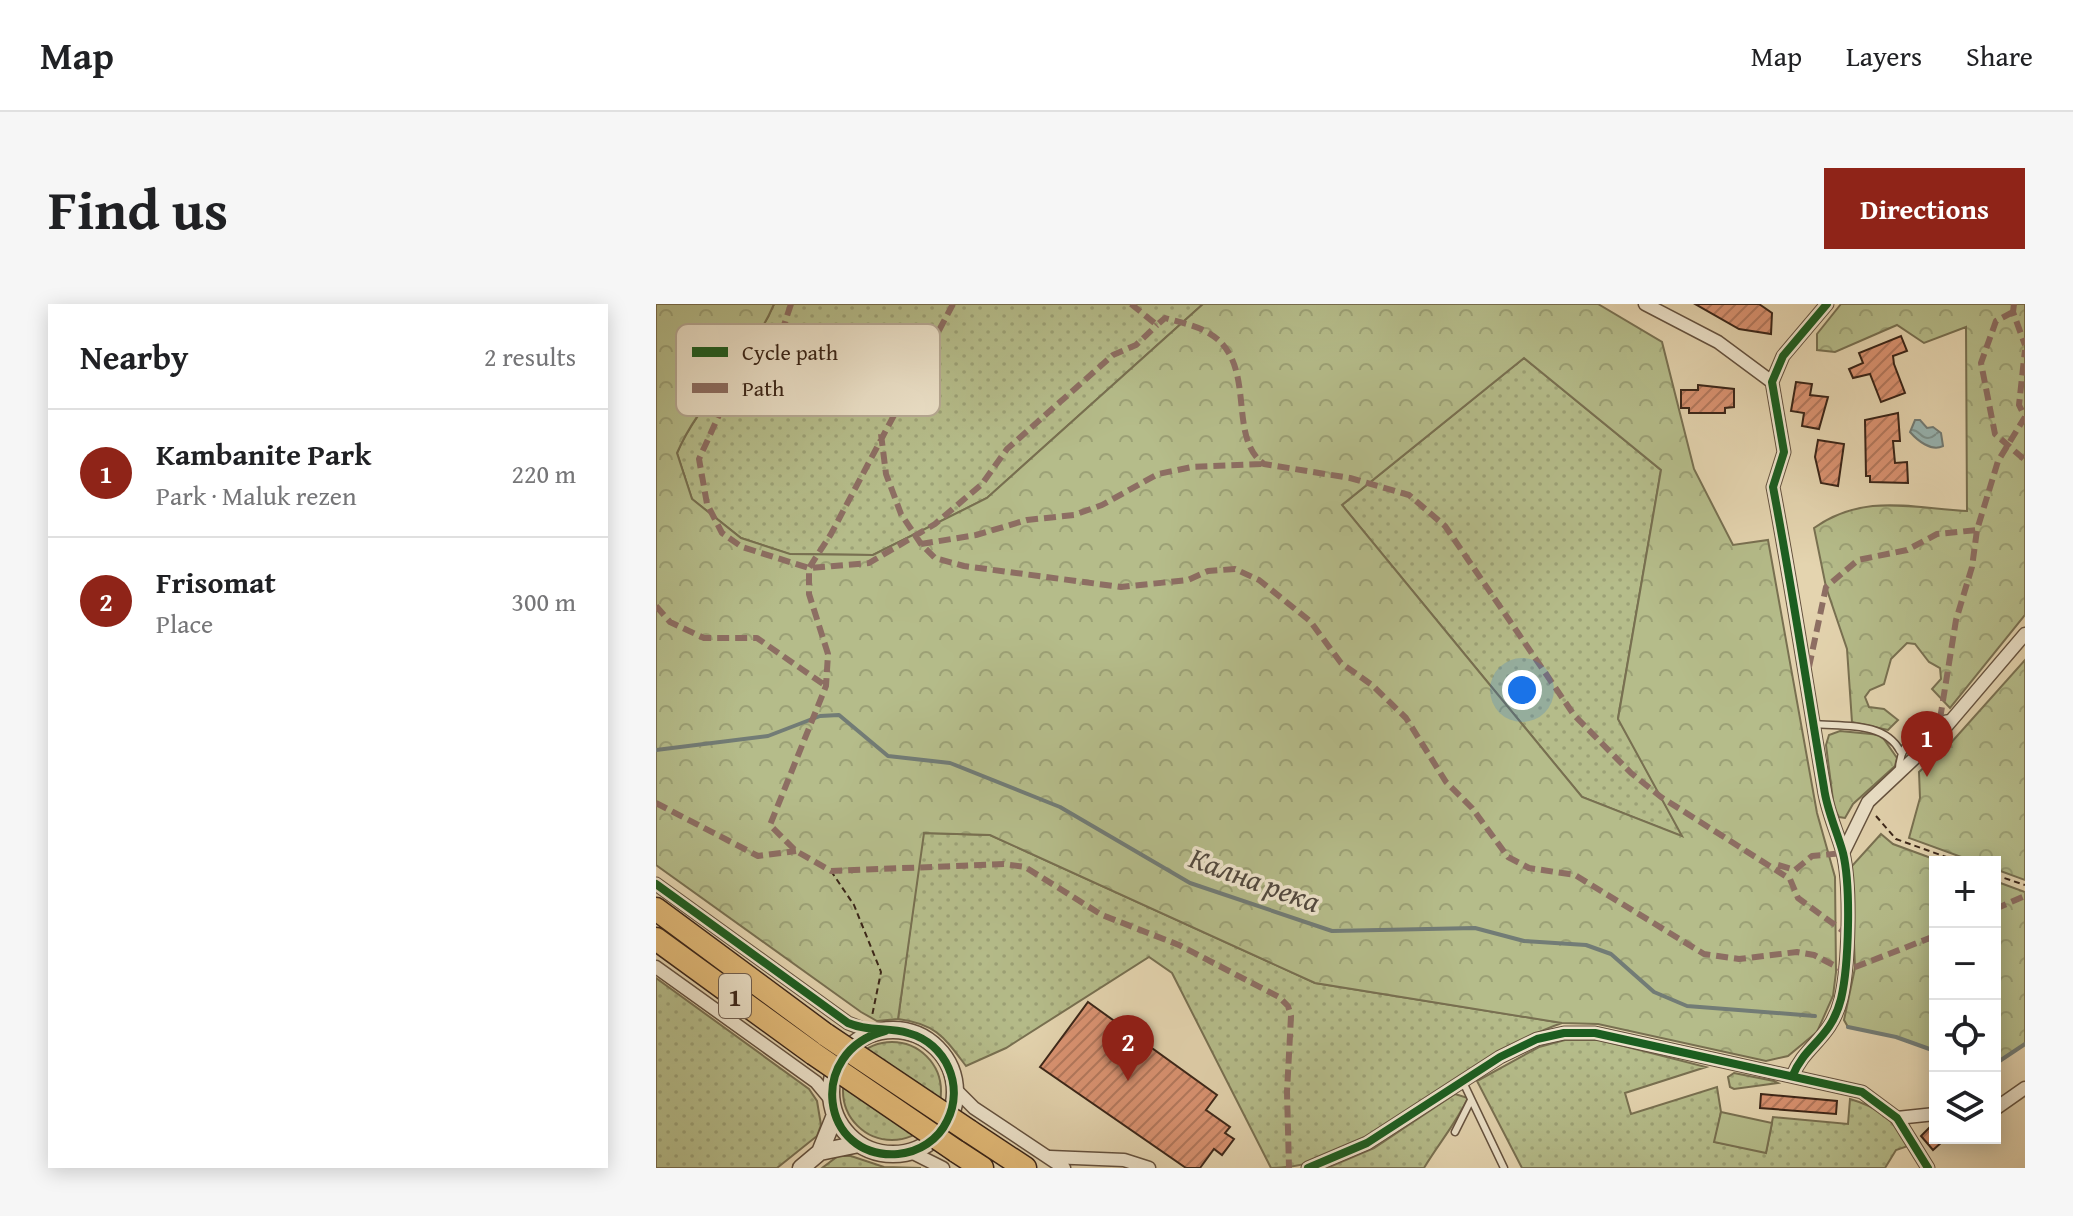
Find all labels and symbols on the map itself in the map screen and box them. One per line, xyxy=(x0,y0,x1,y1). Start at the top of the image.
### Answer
legend xyxy=(676,324,940,416)
text: Cycle path xyxy=(742,336,839,368)
text: Path xyxy=(742,372,785,404)
your location xyxy=(1502,670,1542,710)
pin: 1 xyxy=(1901,711,1953,777)
water label: Кална река xyxy=(1183,835,1327,923)
road number: 1 xyxy=(719,974,751,1018)
pin: 2 xyxy=(1102,1015,1154,1081)

